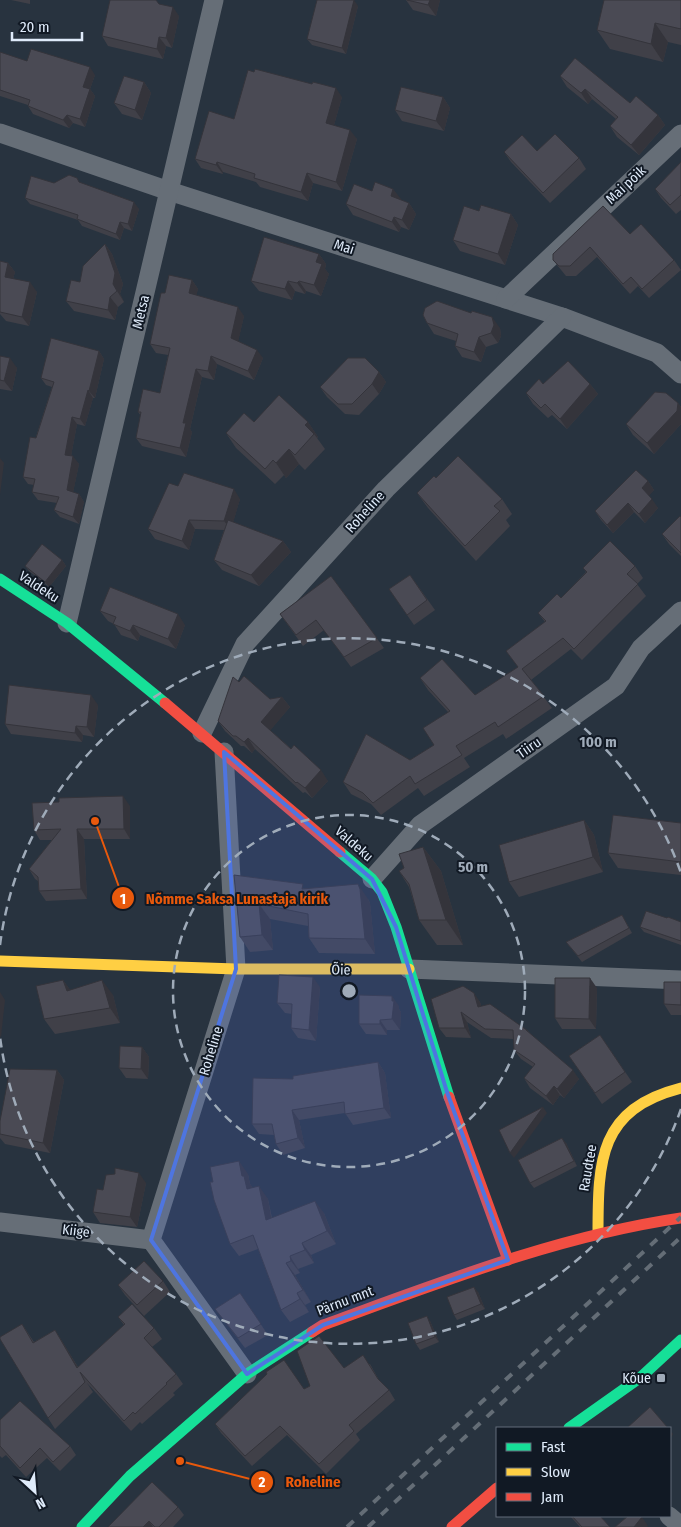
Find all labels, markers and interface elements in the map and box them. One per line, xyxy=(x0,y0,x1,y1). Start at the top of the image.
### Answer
scale bar xyxy=(12,10,82,42)
text: 20 m xyxy=(20,18,50,36)
street label: Mai põik xyxy=(602,162,650,208)
street label: Mai xyxy=(332,236,356,258)
street label: Metsa xyxy=(129,293,153,331)
street label: Roheline xyxy=(342,487,388,536)
street label: Valdeku xyxy=(15,568,63,606)
text: 100 m xyxy=(579,733,617,751)
street label: Tiiru xyxy=(514,734,544,762)
street label: Valdeku xyxy=(331,823,377,865)
text: 50 m xyxy=(458,858,488,876)
callout: Nõmme Saksa Lunastaja kirik xyxy=(111,883,338,913)
text: 1 xyxy=(120,890,126,908)
text: Nõmme Saksa Lunastaja kirik xyxy=(146,890,328,908)
street label: Õie xyxy=(331,961,351,979)
centre of rings xyxy=(340,982,358,1000)
street label: Roheline xyxy=(195,1024,227,1078)
street label: Raudtee xyxy=(576,1143,600,1193)
street label: Kiige xyxy=(61,1221,91,1241)
street label: Pärnu mnt xyxy=(314,1282,376,1320)
place label: Kõue xyxy=(622,1370,651,1387)
marker: Kõue xyxy=(655,1372,667,1384)
legend xyxy=(496,1427,671,1517)
text: Fast xyxy=(541,1438,565,1456)
text: Slow xyxy=(541,1463,570,1481)
north arrow xyxy=(10,1467,60,1517)
callout: Roheline xyxy=(250,1467,350,1497)
text: 2 xyxy=(258,1473,266,1491)
text: Roheline xyxy=(285,1473,341,1491)
text: Jam xyxy=(541,1488,564,1506)
text: N xyxy=(33,1494,48,1513)

